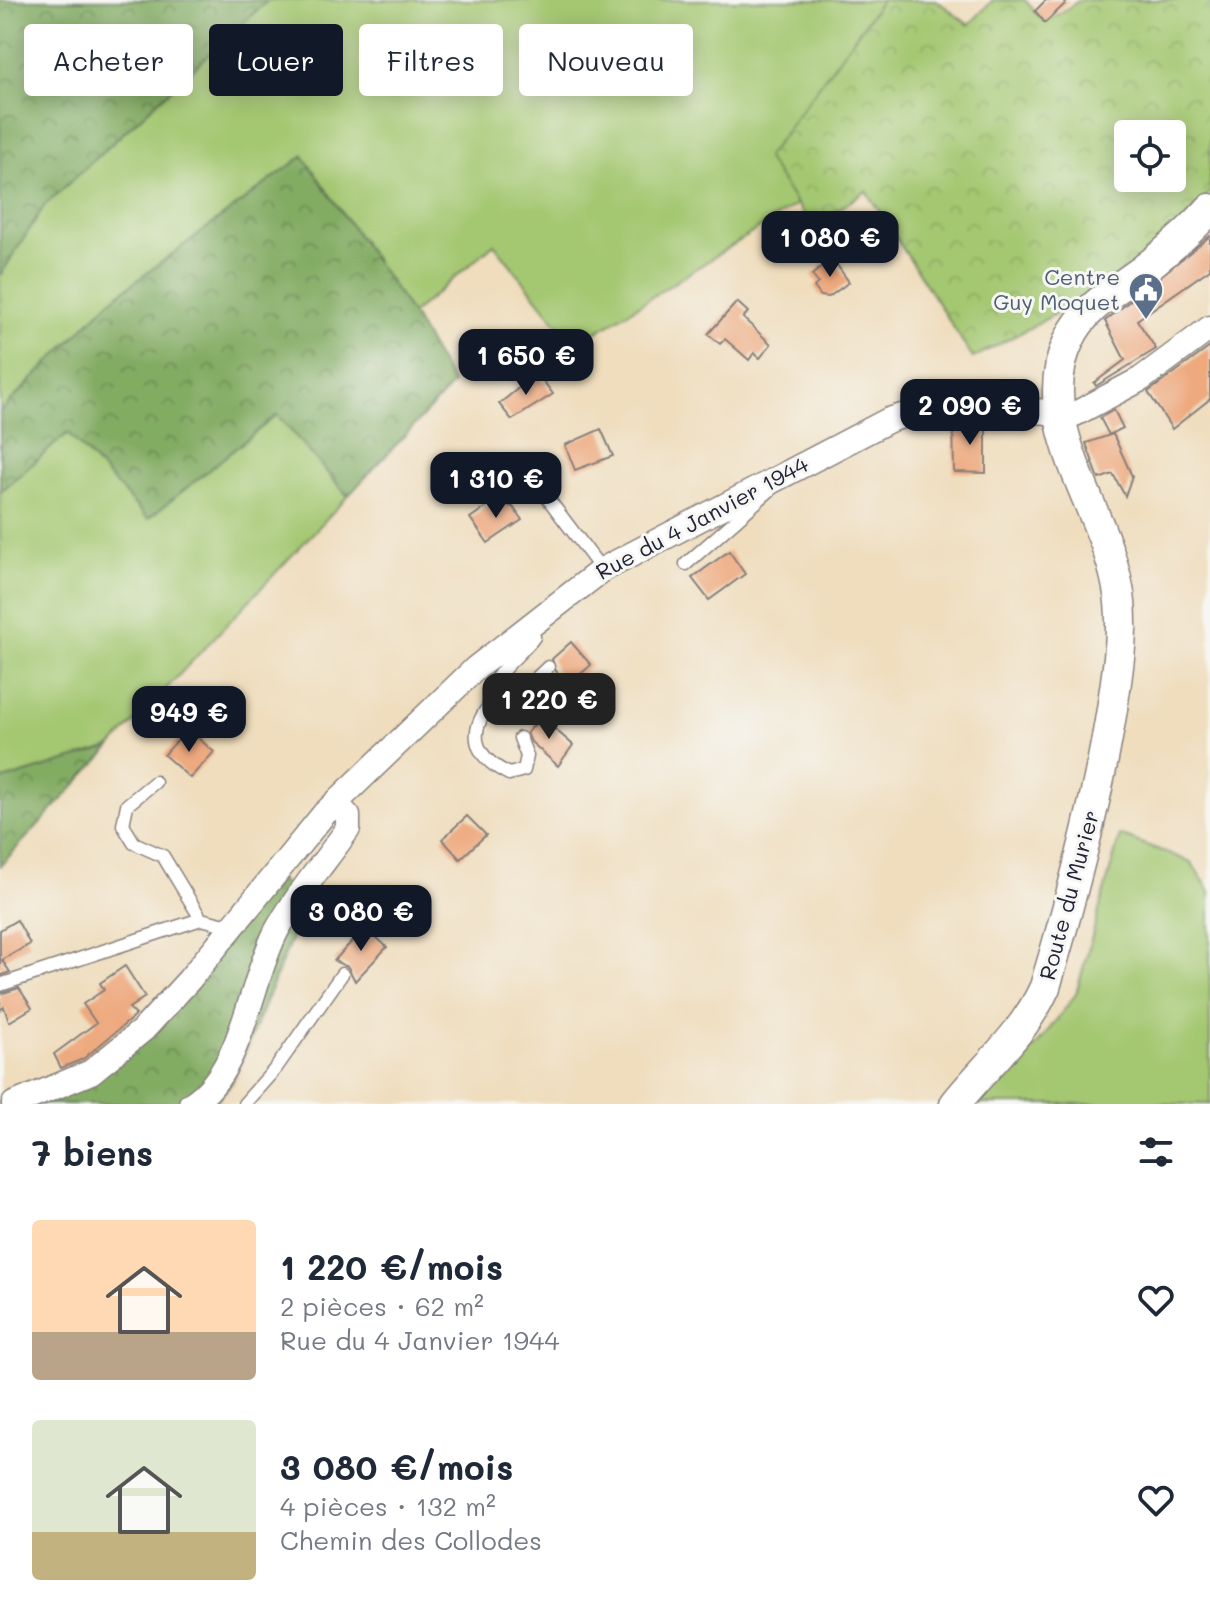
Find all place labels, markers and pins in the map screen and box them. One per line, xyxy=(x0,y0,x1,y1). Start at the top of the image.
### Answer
pin: 1 080 € xyxy=(756,211,904,279)
place label: Centre Guy Moquet xyxy=(993,262,1120,316)
public building icon: Centre Guy Moquet xyxy=(1127,271,1165,321)
pin: 1 650 € xyxy=(452,329,600,397)
pin: 2 090 € xyxy=(896,379,1044,447)
pin: 1 310 € xyxy=(422,452,570,520)
pin: 1 220 € xyxy=(475,673,623,741)
pin: 949 € xyxy=(133,686,245,754)
pin: 3 080 € xyxy=(287,885,435,953)

